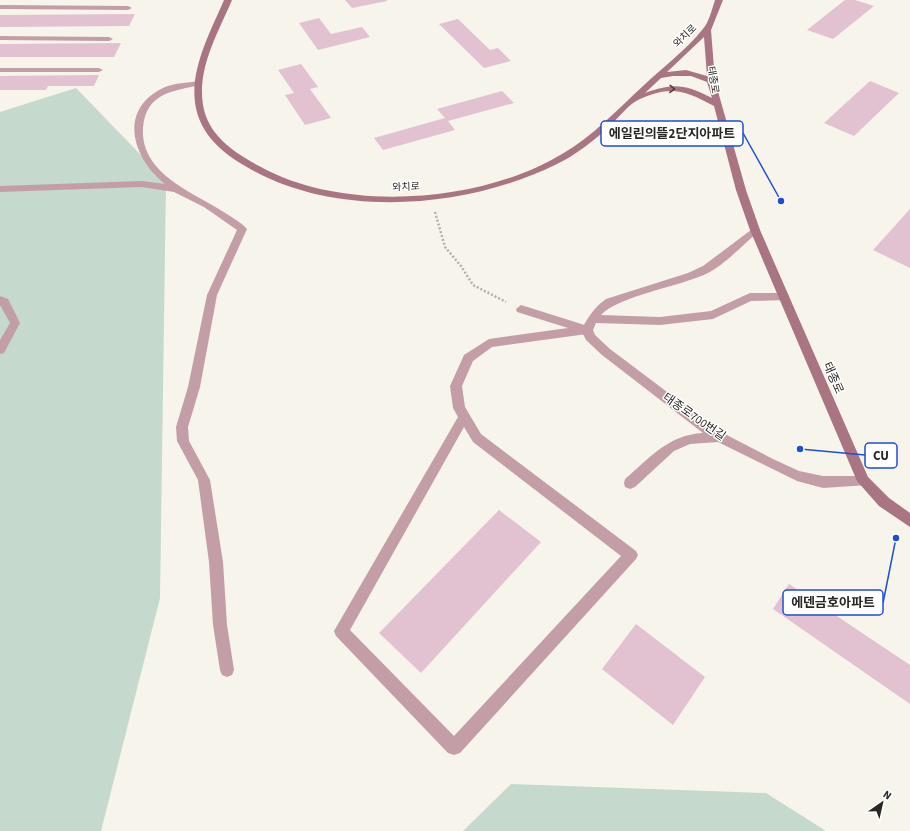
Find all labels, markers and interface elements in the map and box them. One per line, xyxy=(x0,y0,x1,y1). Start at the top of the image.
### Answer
street label: 와치로 xyxy=(670,21,700,51)
street label: 태종로 xyxy=(704,65,722,95)
one-way arrow xyxy=(669,85,675,93)
callout: 에일린의뜰2단지아파트 xyxy=(601,121,743,146)
text: 에일린의뜰2단지아파트 xyxy=(609,125,735,143)
street label: 와치로 xyxy=(392,180,420,194)
street label: 태종로 xyxy=(818,359,848,397)
street label: 태종로700번길 xyxy=(659,389,729,445)
callout: CU xyxy=(865,443,897,468)
text: CU xyxy=(873,447,889,465)
callout: 에덴금호아파트 xyxy=(783,590,883,615)
text: 에덴금호아파트 xyxy=(791,594,875,612)
north arrow xyxy=(862,783,902,823)
text: N xyxy=(880,787,895,803)

